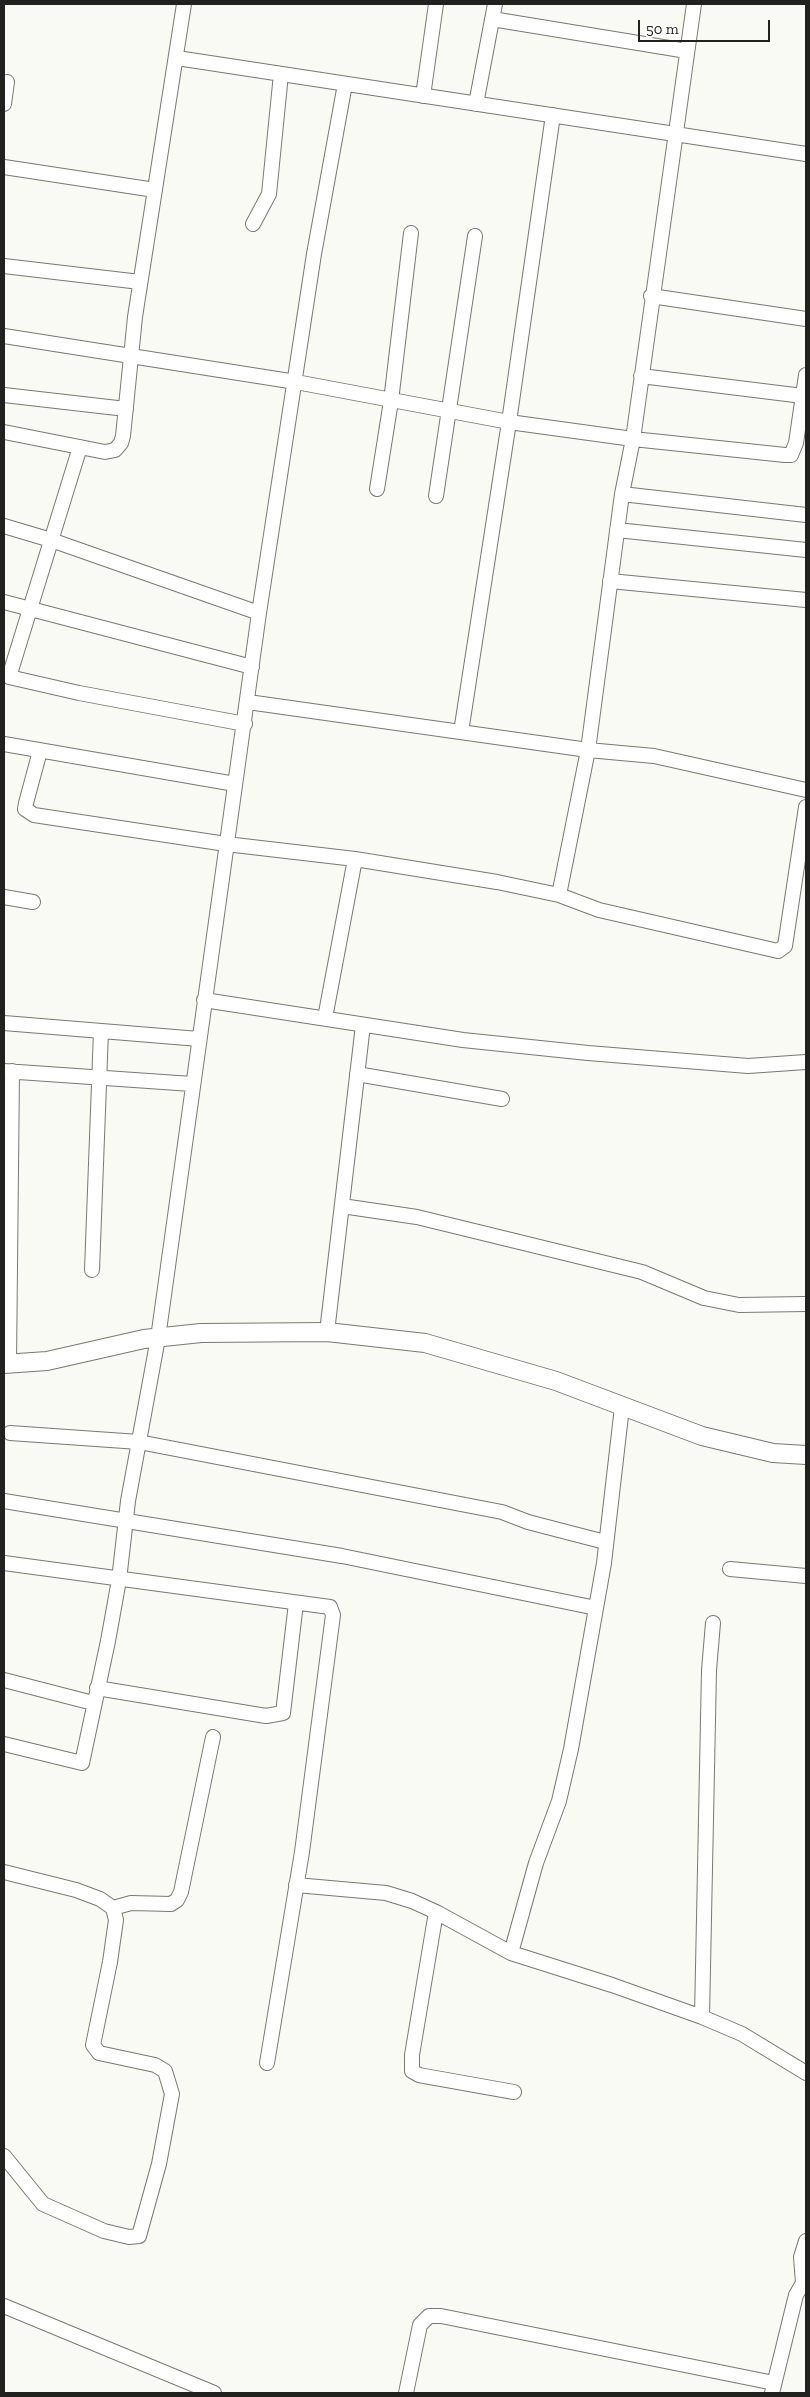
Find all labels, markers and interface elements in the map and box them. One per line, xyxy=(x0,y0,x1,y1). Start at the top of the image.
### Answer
scale bar xyxy=(640,10,772,42)
text: 50 m xyxy=(646,20,679,38)

